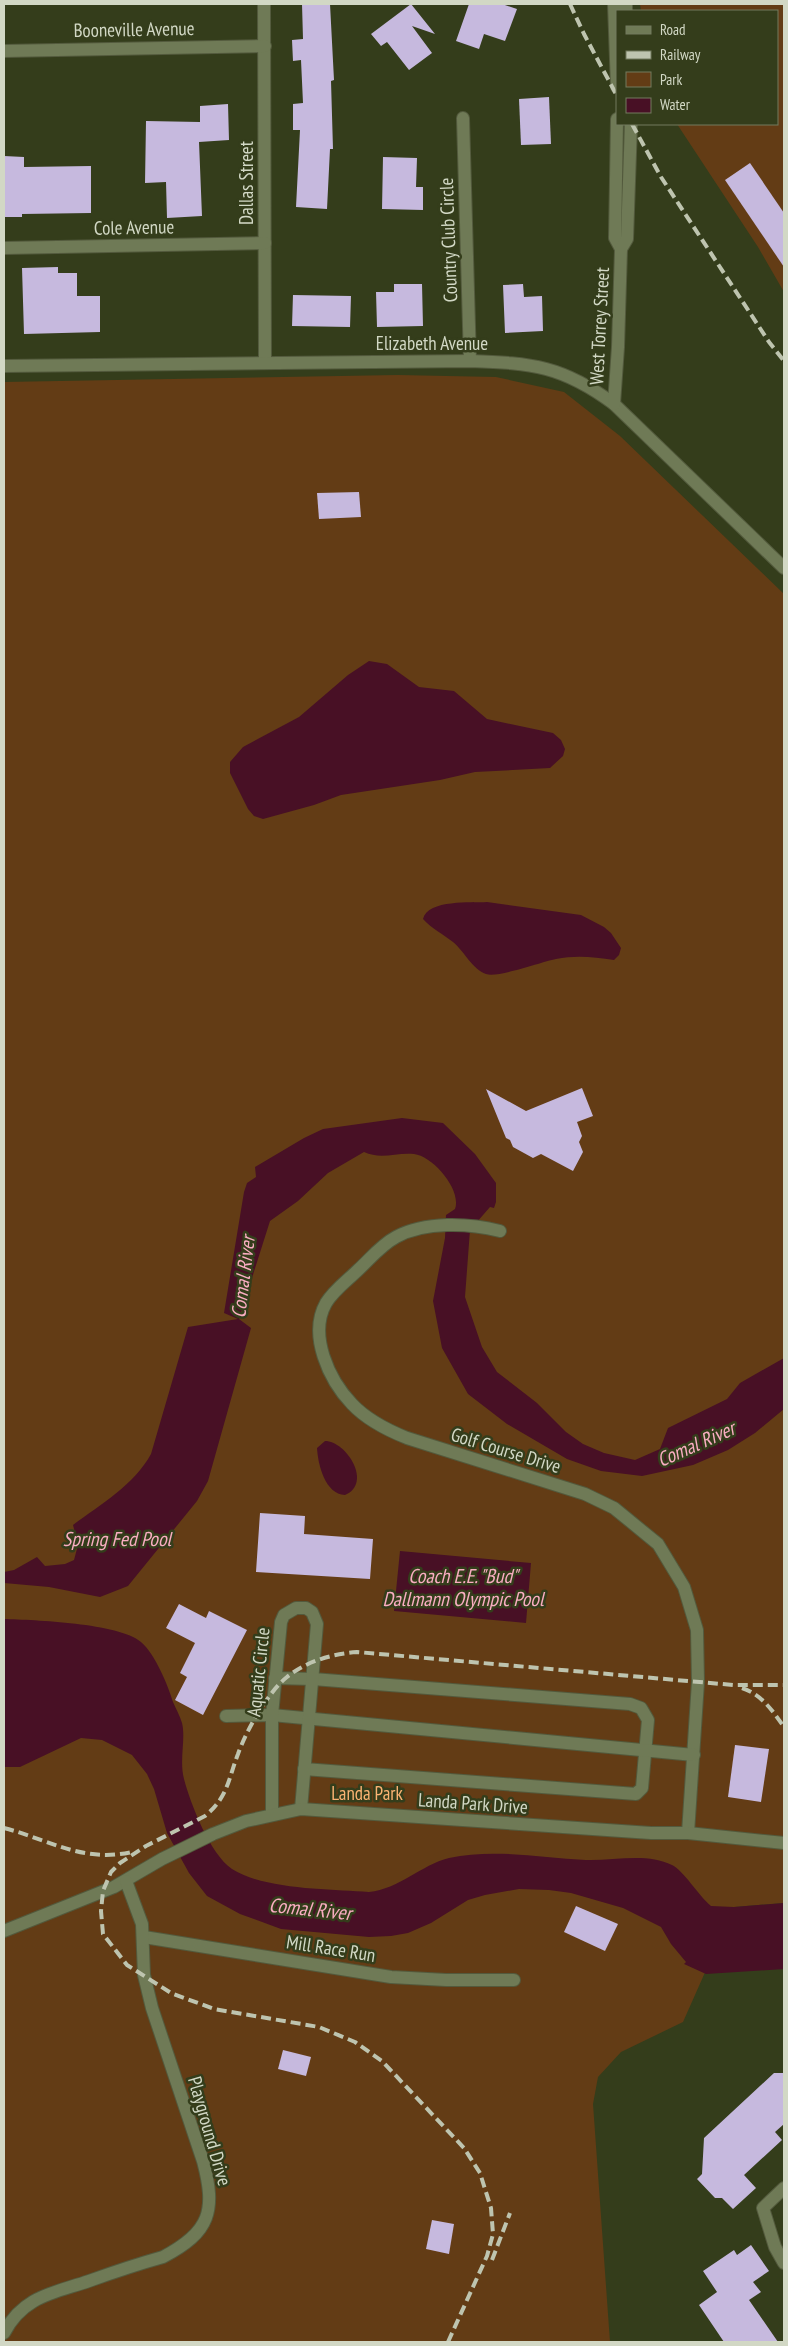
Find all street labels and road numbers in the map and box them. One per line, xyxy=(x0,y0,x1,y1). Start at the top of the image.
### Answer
street label: Booneville Avenue xyxy=(73,16,195,42)
street label: Dallas Street xyxy=(234,140,258,225)
street label: Country Club Circle xyxy=(434,177,462,303)
street label: Cole Avenue xyxy=(94,214,174,240)
street label: West Torrey Street xyxy=(584,266,614,385)
street label: Elizabeth Avenue xyxy=(376,331,488,355)
street label: Golf Course Drive xyxy=(448,1422,564,1478)
street label: Aquatic Circle xyxy=(241,1626,275,1718)
street label: Landa Park Drive xyxy=(417,1787,529,1819)
street label: Mill Race Run xyxy=(285,1929,377,1967)
street label: Playground Drive xyxy=(183,2074,237,2189)

